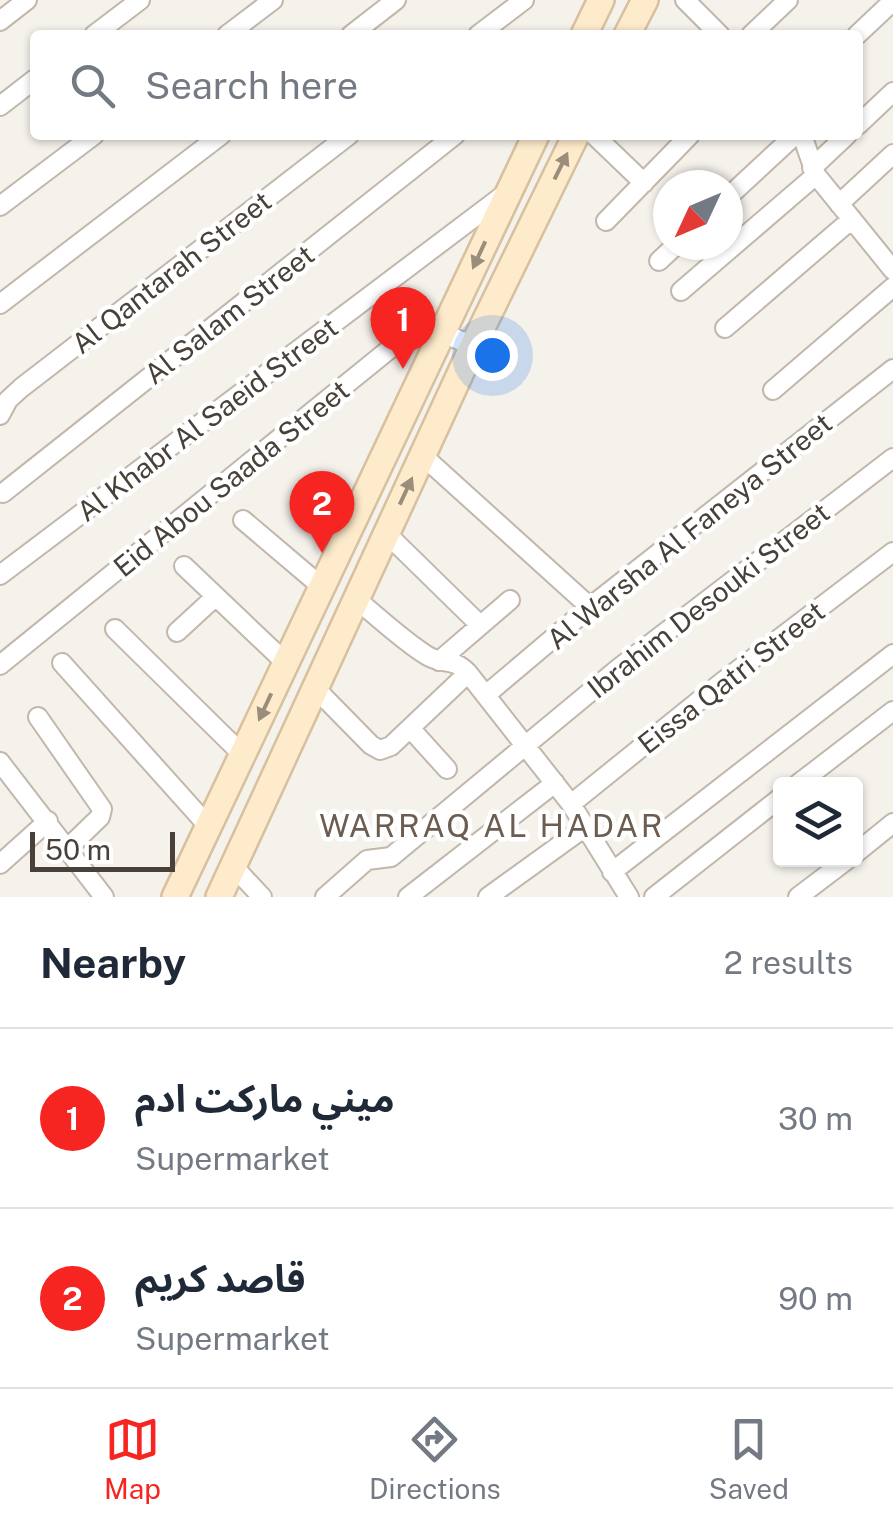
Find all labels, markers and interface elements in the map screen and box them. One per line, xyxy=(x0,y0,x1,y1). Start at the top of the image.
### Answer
search box xyxy=(30,30,863,140)
icon: search xyxy=(65,58,120,113)
text: Search here xyxy=(145,63,358,108)
one-way arrow xyxy=(552,151,569,180)
north arrow xyxy=(653,170,743,260)
street label: Al Qantarah Street xyxy=(65,184,277,360)
street label: Al Salam Street xyxy=(138,238,320,390)
one-way arrow xyxy=(471,241,488,270)
pin: 1 xyxy=(370,286,436,369)
street label: Al Khabr Al Saeid Street xyxy=(70,310,344,528)
your location xyxy=(467,330,518,381)
street label: Eid Abou Saada Street xyxy=(107,373,355,583)
street label: Al Warsha Al Faneya Street xyxy=(540,406,838,656)
pin: 2 xyxy=(290,470,354,553)
one-way arrow xyxy=(398,476,415,505)
street label: Ibrahim Desouki Street xyxy=(581,495,835,705)
street label: Eissa Qatri Street xyxy=(631,594,831,760)
one-way arrow xyxy=(257,693,274,722)
map controls xyxy=(773,777,863,867)
button: layers xyxy=(773,777,863,867)
district label: WARRAQ AL HADAR xyxy=(319,807,665,844)
scale bar xyxy=(30,827,175,871)
text: 50 m xyxy=(45,833,111,866)
text: Nearby xyxy=(40,938,186,987)
text: 2 results xyxy=(724,944,853,981)
text: ميني ماركت ادم xyxy=(135,1076,395,1121)
text: 1 xyxy=(66,1100,79,1137)
text: 30 m xyxy=(778,1100,853,1137)
text: Supermarket xyxy=(135,1140,330,1177)
text: قاصد كريم xyxy=(135,1256,306,1301)
text: 2 xyxy=(62,1280,83,1317)
text: 90 m xyxy=(778,1280,853,1317)
text: Supermarket xyxy=(135,1320,330,1357)
tab: Map xyxy=(104,1412,161,1505)
tab: Directions xyxy=(369,1412,501,1505)
tab: Saved xyxy=(709,1412,789,1505)

